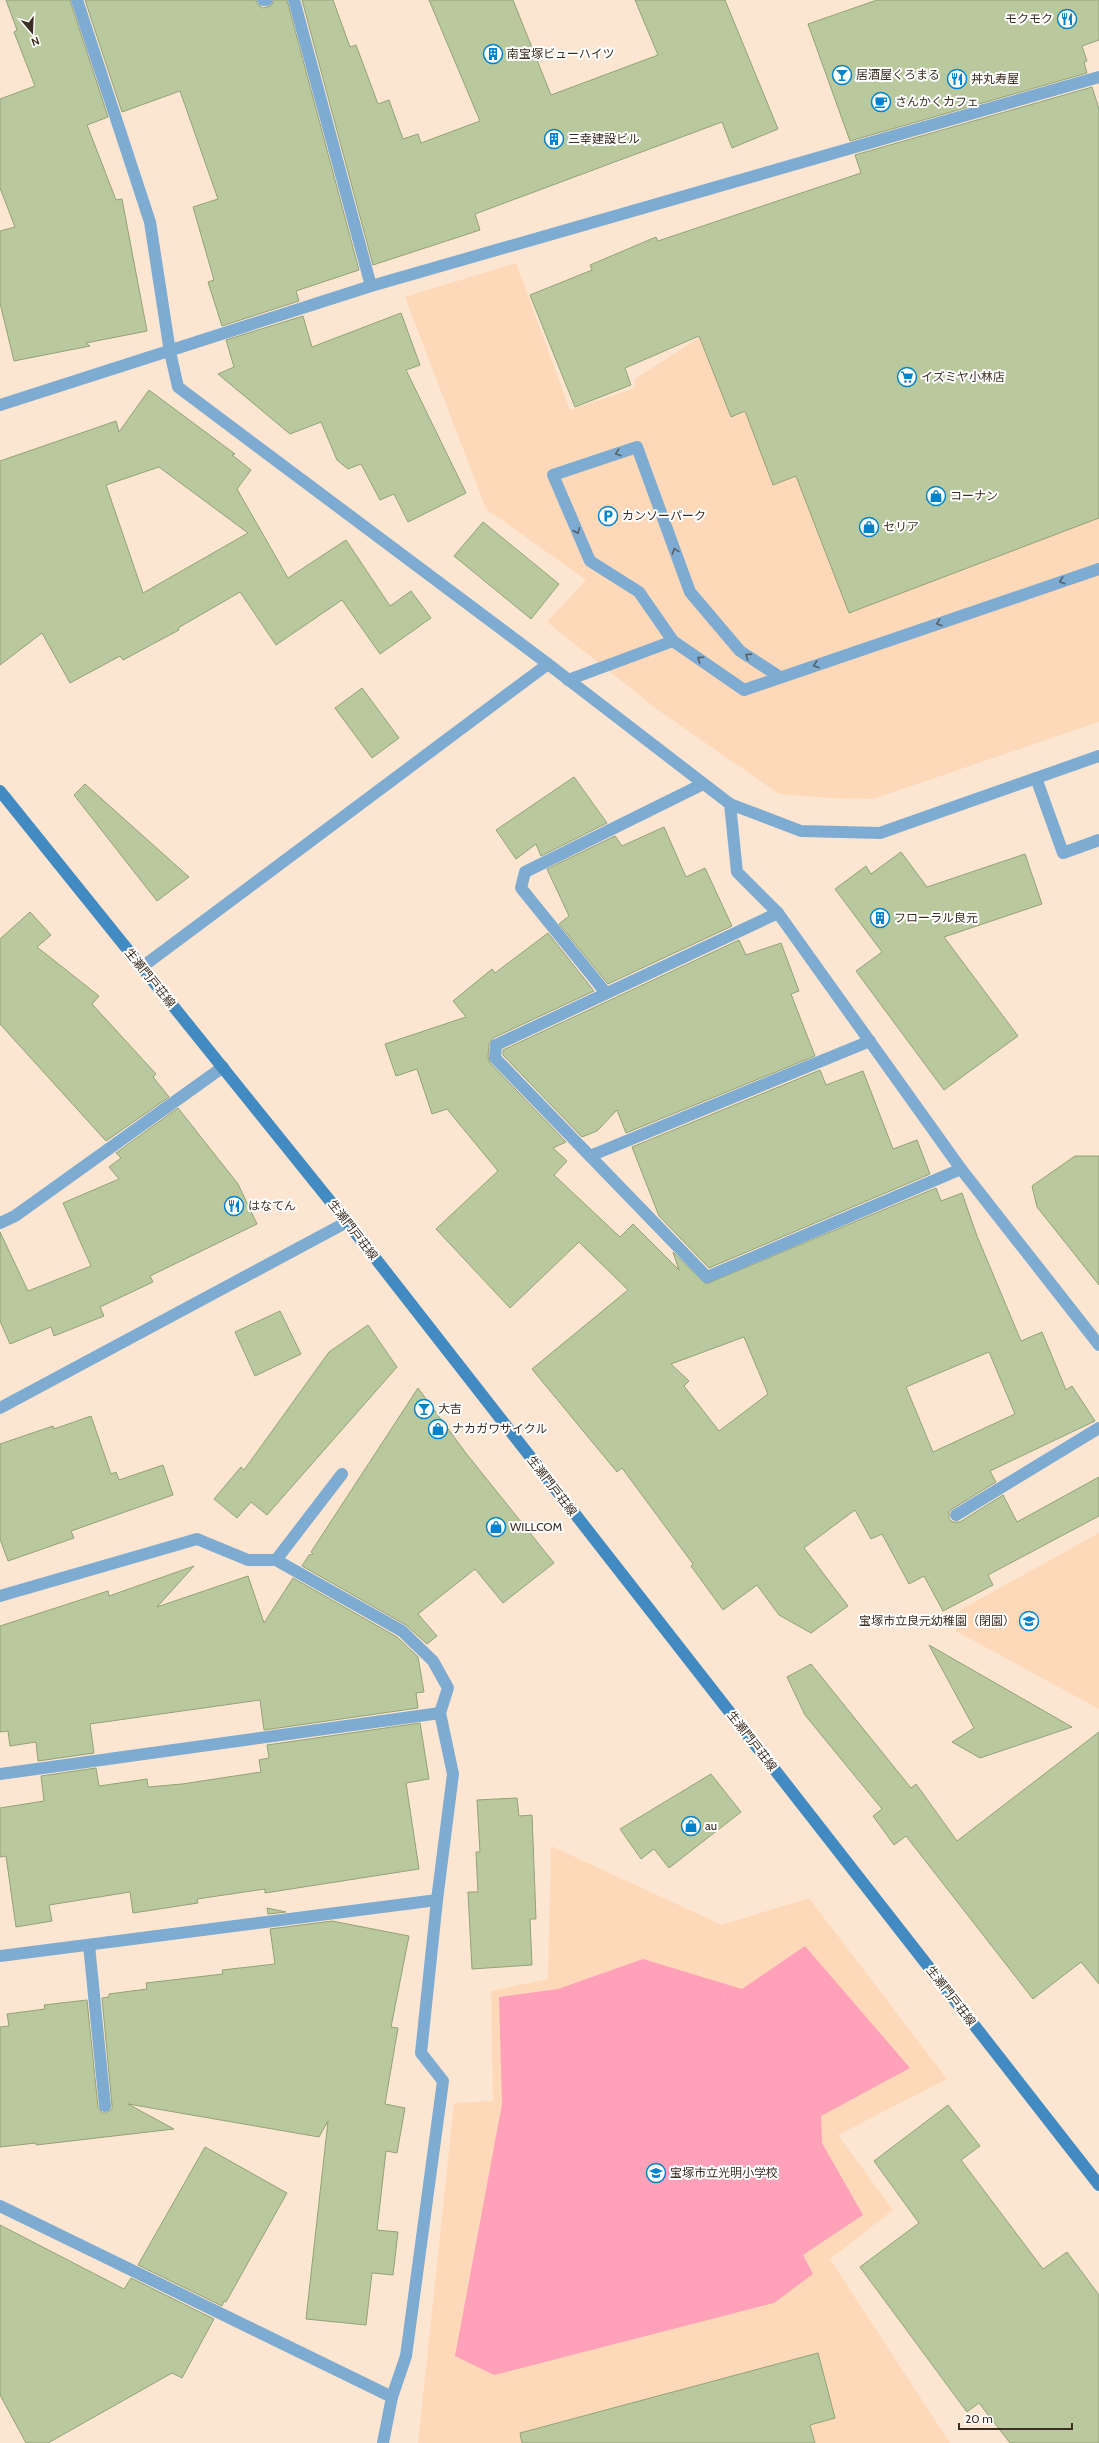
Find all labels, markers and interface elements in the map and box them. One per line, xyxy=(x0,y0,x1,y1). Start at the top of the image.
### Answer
restaurant icon: モクモク xyxy=(1056,8,1078,30)
place label: モクモク xyxy=(1005,11,1053,26)
north arrow xyxy=(12,12,52,52)
text: N xyxy=(29,34,41,49)
building icon: 南宝塚ビューハイツ xyxy=(482,43,504,65)
place label: 南宝塚ビューハイツ xyxy=(507,46,615,61)
bar icon: 居酒屋くろまる xyxy=(831,64,853,86)
place label: 居酒屋くろまる xyxy=(856,67,940,82)
restaurant icon: 丼丸寿屋 xyxy=(946,68,968,90)
place label: 丼丸寿屋 xyxy=(971,71,1019,86)
cafe icon: さんかくカフェ xyxy=(870,91,892,113)
place label: さんかくカフェ xyxy=(895,94,979,109)
building icon: 三幸建設ビル xyxy=(543,128,565,150)
place label: 三幸建設ビル xyxy=(568,131,640,146)
supermarket icon: イズミヤ小林店 xyxy=(896,366,918,388)
place label: イズミヤ小林店 xyxy=(921,369,1005,384)
one-way arrow xyxy=(615,448,622,457)
shop icon: コーナン xyxy=(925,485,947,507)
place label: コーナン xyxy=(950,488,998,503)
parking icon: カンソーパーク xyxy=(597,505,619,527)
place label: カンソーパーク xyxy=(622,508,706,523)
shop icon: セリア xyxy=(858,516,880,538)
place label: セリア xyxy=(883,519,919,534)
one-way arrow xyxy=(573,528,581,535)
one-way arrow xyxy=(671,548,679,555)
one-way arrow xyxy=(1059,576,1066,585)
one-way arrow xyxy=(936,618,943,627)
one-way arrow xyxy=(745,653,752,660)
one-way arrow xyxy=(697,656,704,664)
one-way arrow xyxy=(813,660,820,669)
building icon: フローラル良元 xyxy=(869,907,891,929)
place label: フローラル良元 xyxy=(894,910,978,925)
street label: 生瀬門戸荘線 xyxy=(122,945,179,1010)
restaurant icon: はなてん xyxy=(223,1195,245,1217)
street label: 生瀬門戸荘線 xyxy=(325,1197,381,1263)
place label: はなてん xyxy=(248,1198,296,1213)
bar icon: 大吉 xyxy=(413,1398,435,1420)
place label: 大吉 xyxy=(438,1401,462,1416)
shop icon: ナカガワサイクル xyxy=(427,1418,449,1440)
place label: ナカガワサイクル xyxy=(452,1421,547,1436)
street label: 生瀬門戸荘線 xyxy=(524,1453,580,1519)
shop icon: WILLCOM xyxy=(485,1516,507,1538)
place label: WILLCOM xyxy=(510,1519,563,1534)
school or university icon: 宝塚市立良元幼稚園（閉園） xyxy=(1018,1610,1040,1632)
place label: 宝塚市立良元幼稚園（閉園） xyxy=(859,1613,1015,1628)
street label: 生瀬門戸荘線 xyxy=(724,1708,780,1774)
shop icon: au xyxy=(680,1815,702,1837)
place label: au xyxy=(705,1818,717,1833)
street label: 生瀬門戸荘線 xyxy=(923,1963,979,2029)
school or university icon: 宝塚市立光明小学校 xyxy=(645,2162,667,2184)
place label: 宝塚市立光明小学校 xyxy=(670,2165,778,2180)
scale bar xyxy=(959,2405,1072,2431)
text: 20 m xyxy=(965,2411,993,2426)

